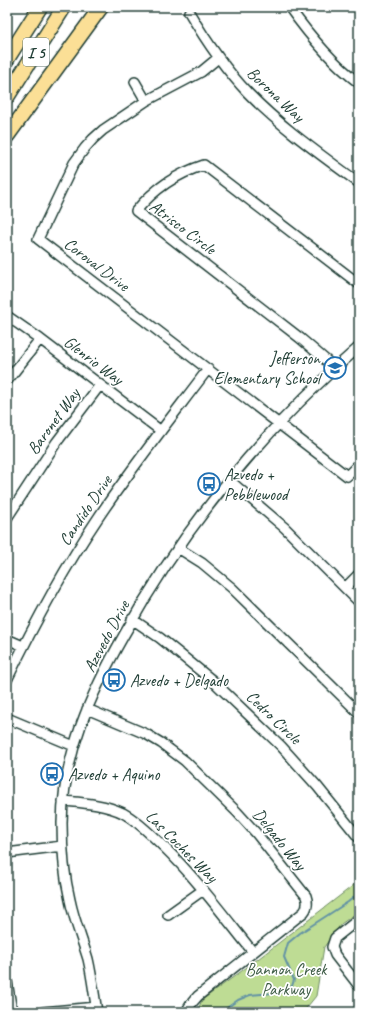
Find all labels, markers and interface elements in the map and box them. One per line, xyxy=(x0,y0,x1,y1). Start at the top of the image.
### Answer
road number: I 5 xyxy=(23,38,49,66)
street label: Borona Way xyxy=(242,62,310,127)
street label: Atrisco Circle xyxy=(145,196,221,260)
street label: Coroval Drive xyxy=(60,233,135,297)
street label: Glenrio Way xyxy=(60,331,129,390)
place label: Jefferson Elementary School xyxy=(214,348,323,389)
school or university icon: Jefferson Elementary School xyxy=(322,355,348,381)
street label: Baronet Way xyxy=(22,383,85,458)
place label: Azvedo + Pebblewood xyxy=(224,464,291,505)
street label: Candido Drive xyxy=(54,470,117,549)
bus stop icon: Azvedo + Pebblewood xyxy=(196,471,222,497)
street label: Azevedo Drive xyxy=(79,595,135,676)
bus stop icon: Azvedo + Delgado xyxy=(101,667,127,693)
place label: Azvedo + Delgado xyxy=(130,670,229,691)
street label: Cedro Circle xyxy=(242,686,307,750)
bus stop icon: Azvedo + Aquino xyxy=(39,761,65,787)
place label: Azvedo + Aquino xyxy=(68,764,161,785)
street label: Delgado Way xyxy=(248,804,312,875)
street label: Las Coches Way xyxy=(141,806,223,888)
park label: Bannon Creek Parkway xyxy=(246,959,328,1000)

